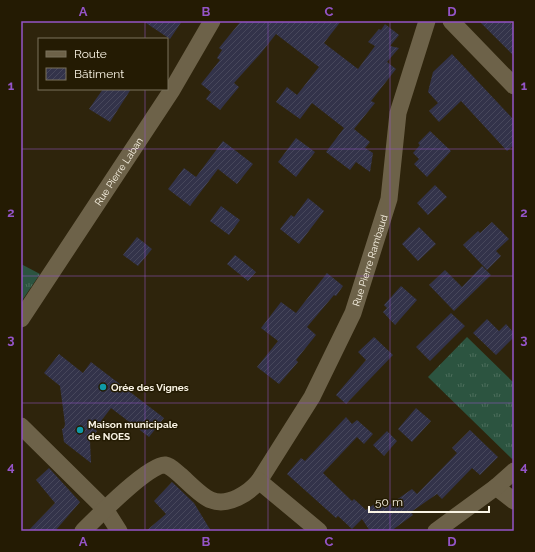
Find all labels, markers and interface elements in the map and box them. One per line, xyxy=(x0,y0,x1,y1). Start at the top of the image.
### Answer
text: A xyxy=(79,4,88,19)
text: B xyxy=(202,4,211,19)
text: C xyxy=(325,4,334,19)
text: D xyxy=(447,4,457,19)
legend xyxy=(38,38,168,90)
text: Route xyxy=(74,47,107,61)
text: Bâtiment xyxy=(74,67,124,81)
text: 1 xyxy=(8,78,15,93)
text: 1 xyxy=(521,78,528,93)
street label: Rue Pierre Laban xyxy=(92,135,145,207)
text: 2 xyxy=(7,205,15,220)
text: 2 xyxy=(520,205,528,220)
street label: Rue Pierre Rambaud xyxy=(350,213,389,307)
text: 3 xyxy=(7,332,15,347)
text: 3 xyxy=(520,332,528,347)
marker: Orée des Vignes xyxy=(98,382,108,392)
place label: Orée des Vignes xyxy=(111,382,189,393)
place label: Maison municipale de NOES xyxy=(88,419,178,442)
marker: Maison municipale de NOES xyxy=(75,425,85,435)
text: 4 xyxy=(7,459,15,474)
text: 4 xyxy=(520,459,528,474)
scale bar xyxy=(369,488,489,514)
text: 50 m xyxy=(375,495,403,509)
text: A xyxy=(79,534,88,549)
text: B xyxy=(202,534,211,549)
text: C xyxy=(325,534,334,549)
text: D xyxy=(447,534,457,549)

